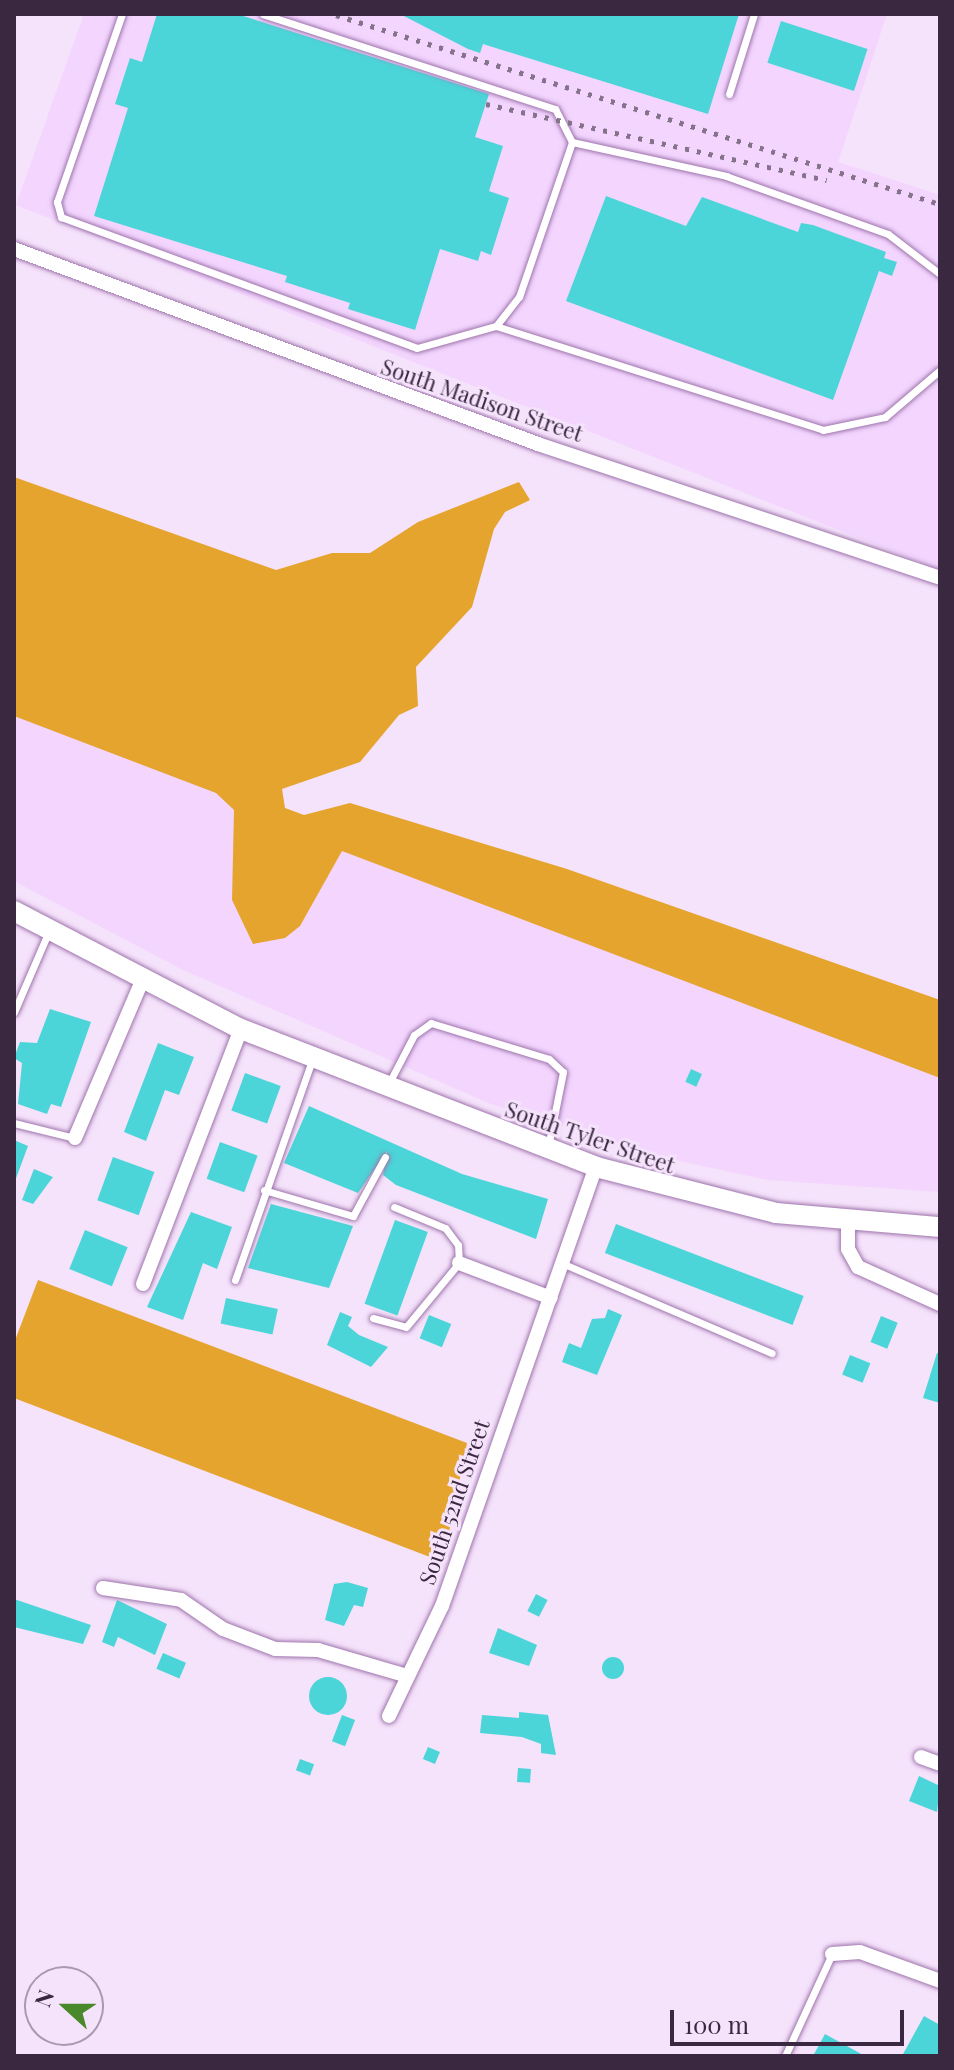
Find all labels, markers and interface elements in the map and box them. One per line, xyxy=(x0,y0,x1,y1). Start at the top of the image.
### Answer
street label: South Madison Street xyxy=(378,353,586,447)
street label: South Tyler Street xyxy=(501,1095,679,1179)
street label: South 52nd Street xyxy=(413,1416,495,1588)
north arrow xyxy=(24,1966,104,2046)
text: N xyxy=(27,1985,60,2011)
scale bar xyxy=(674,1994,908,2044)
text: 100 m xyxy=(684,2008,749,2040)

